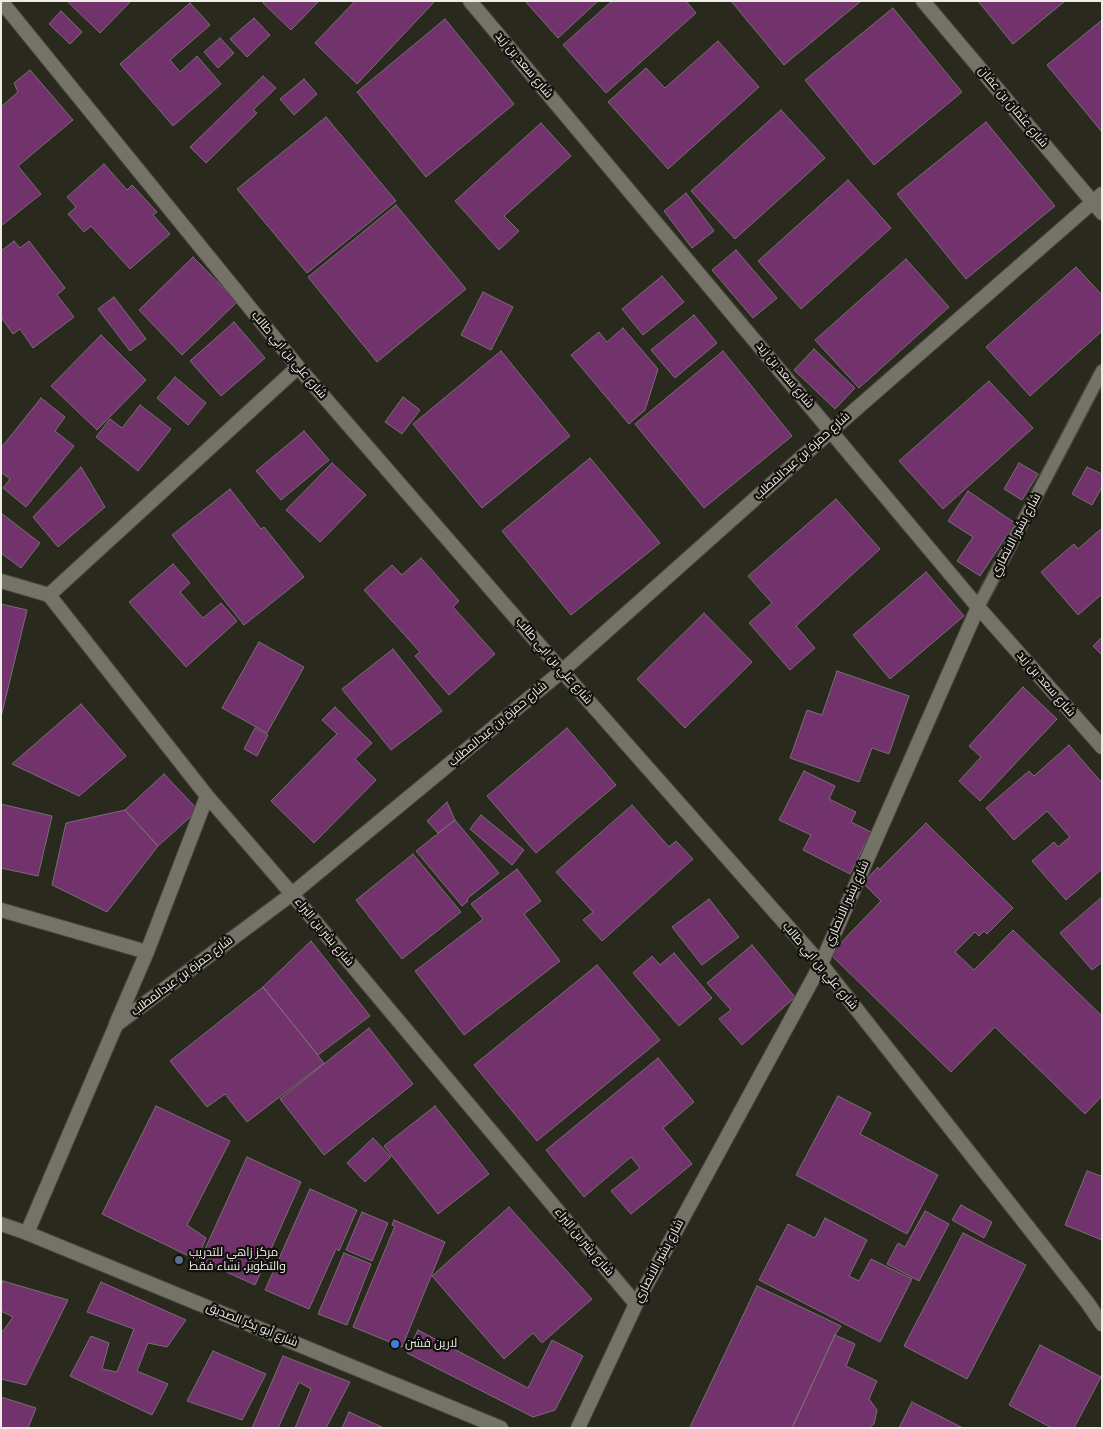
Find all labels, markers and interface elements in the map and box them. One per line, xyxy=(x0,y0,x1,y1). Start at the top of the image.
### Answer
street label: شارع سعد بن زيد xyxy=(492,29,556,101)
street label: شارع عثمان بن عفان xyxy=(975,64,1051,150)
street label: شارع علي بن ابي طالب xyxy=(248,308,330,402)
street label: شارع سعد بن زيد xyxy=(753,339,817,411)
street label: شارع حمزة بن عبدالمطلب xyxy=(751,409,853,503)
street label: شارع بشير الانصاري xyxy=(988,491,1044,579)
street label: شارع علي بن ابي طالب xyxy=(513,615,595,707)
street label: شارع سعد بن زيد xyxy=(1014,648,1078,720)
street label: شارع حمزة بن عبدالمطلب xyxy=(446,679,550,769)
street label: شارع بشير الانصاري xyxy=(822,858,872,948)
street label: شارع بشر بن البراء xyxy=(291,895,357,969)
street label: شارع علي بن ابي طالب xyxy=(779,919,861,1013)
street label: شارع حمزة بن عبدالمطلب xyxy=(128,933,236,1019)
street label: شارع بشر بن البراء xyxy=(551,1205,617,1279)
street label: شارع بشير الانصاري xyxy=(631,1217,687,1305)
place label: مركز زاهي للتدريب والتطوير. نساء فقط xyxy=(189,1246,286,1274)
marker: مركز زاهي للتدريب والتطوير. نساء فقط xyxy=(173,1254,185,1266)
street label: شارع أبو بكر الصديق xyxy=(204,1300,300,1350)
place label: لارين فشن xyxy=(405,1337,457,1351)
marker: لارين فشن xyxy=(389,1338,401,1350)

